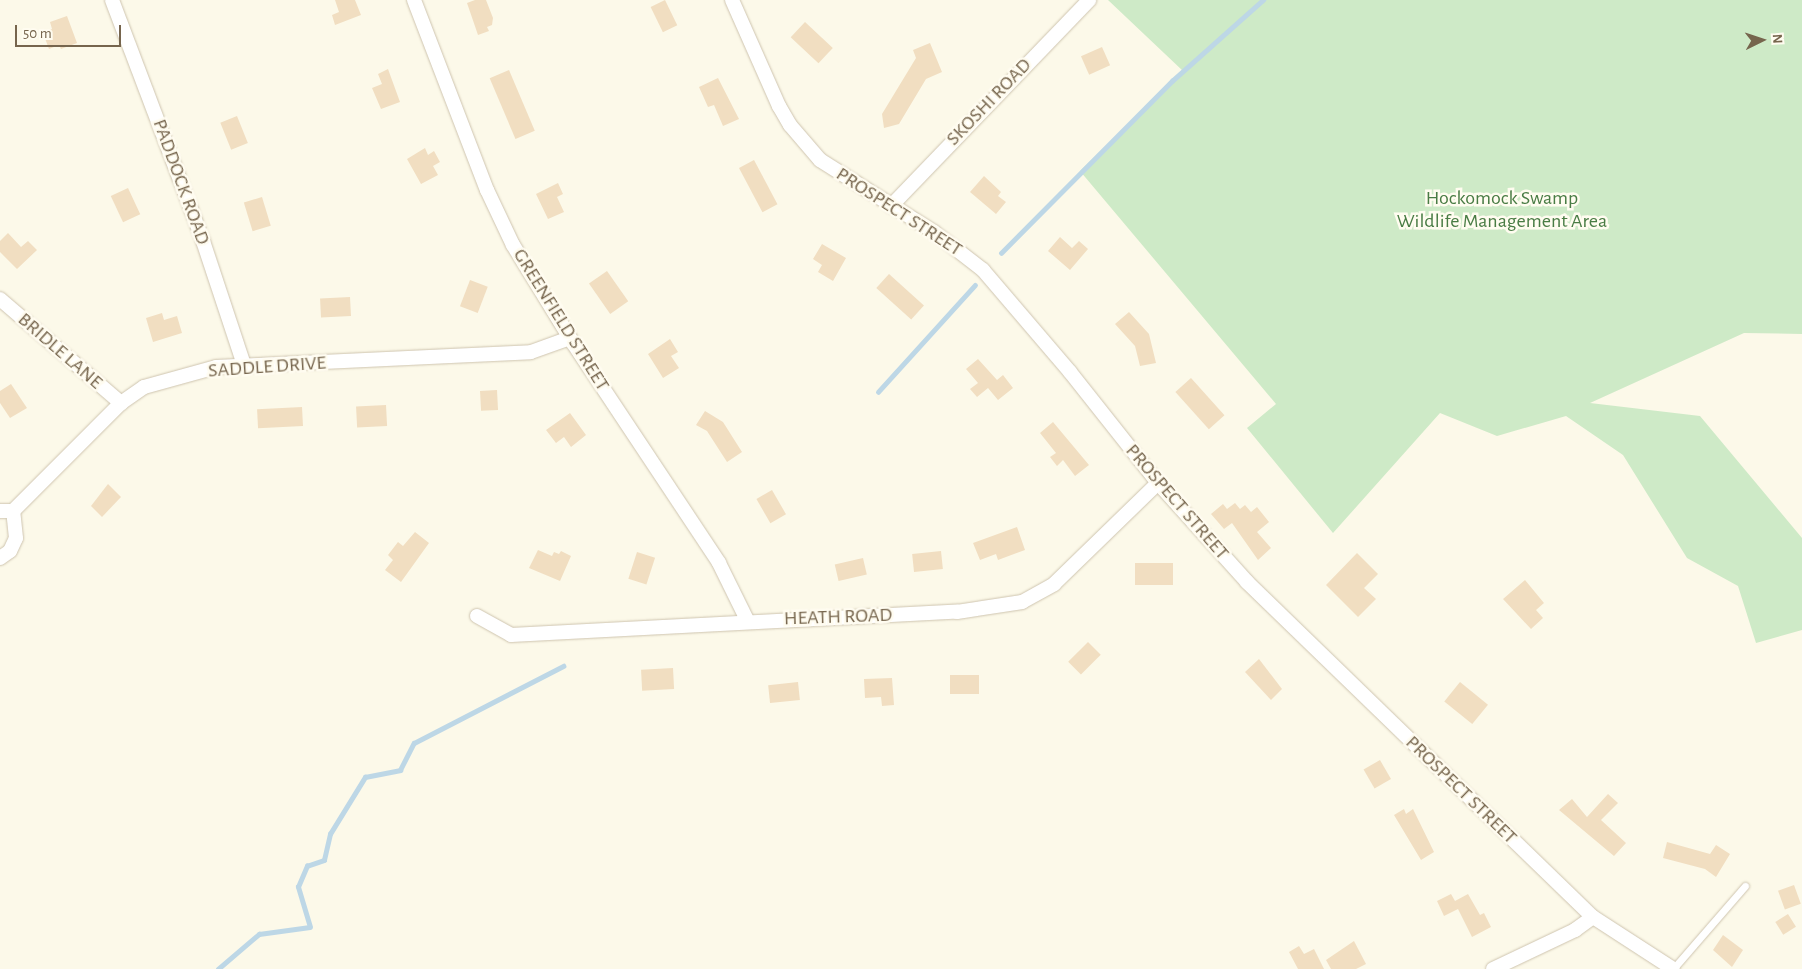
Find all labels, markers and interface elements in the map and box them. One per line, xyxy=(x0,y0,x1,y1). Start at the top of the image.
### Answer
scale bar xyxy=(18,15,124,47)
north arrow xyxy=(1737,15,1787,65)
text: 50 m xyxy=(23,26,52,41)
text: N xyxy=(1770,34,1784,44)
street label: SKOSHI ROAD xyxy=(941,53,1037,151)
street label: PADDOCK ROAD xyxy=(147,116,215,248)
street label: PROSPECT STREET xyxy=(831,162,967,262)
park label: Hockomock Swamp Wildlife Management Area xyxy=(1397,187,1607,234)
street label: GREENFIELD STREET xyxy=(508,244,614,396)
street label: BRIDLE LANE xyxy=(13,308,107,394)
street label: SADDLE DRIVE xyxy=(207,351,327,383)
street label: PROSPECT STREET xyxy=(1120,439,1234,565)
street label: HEATH ROAD xyxy=(783,603,893,631)
street label: PROSPECT STREET xyxy=(1400,731,1522,849)

